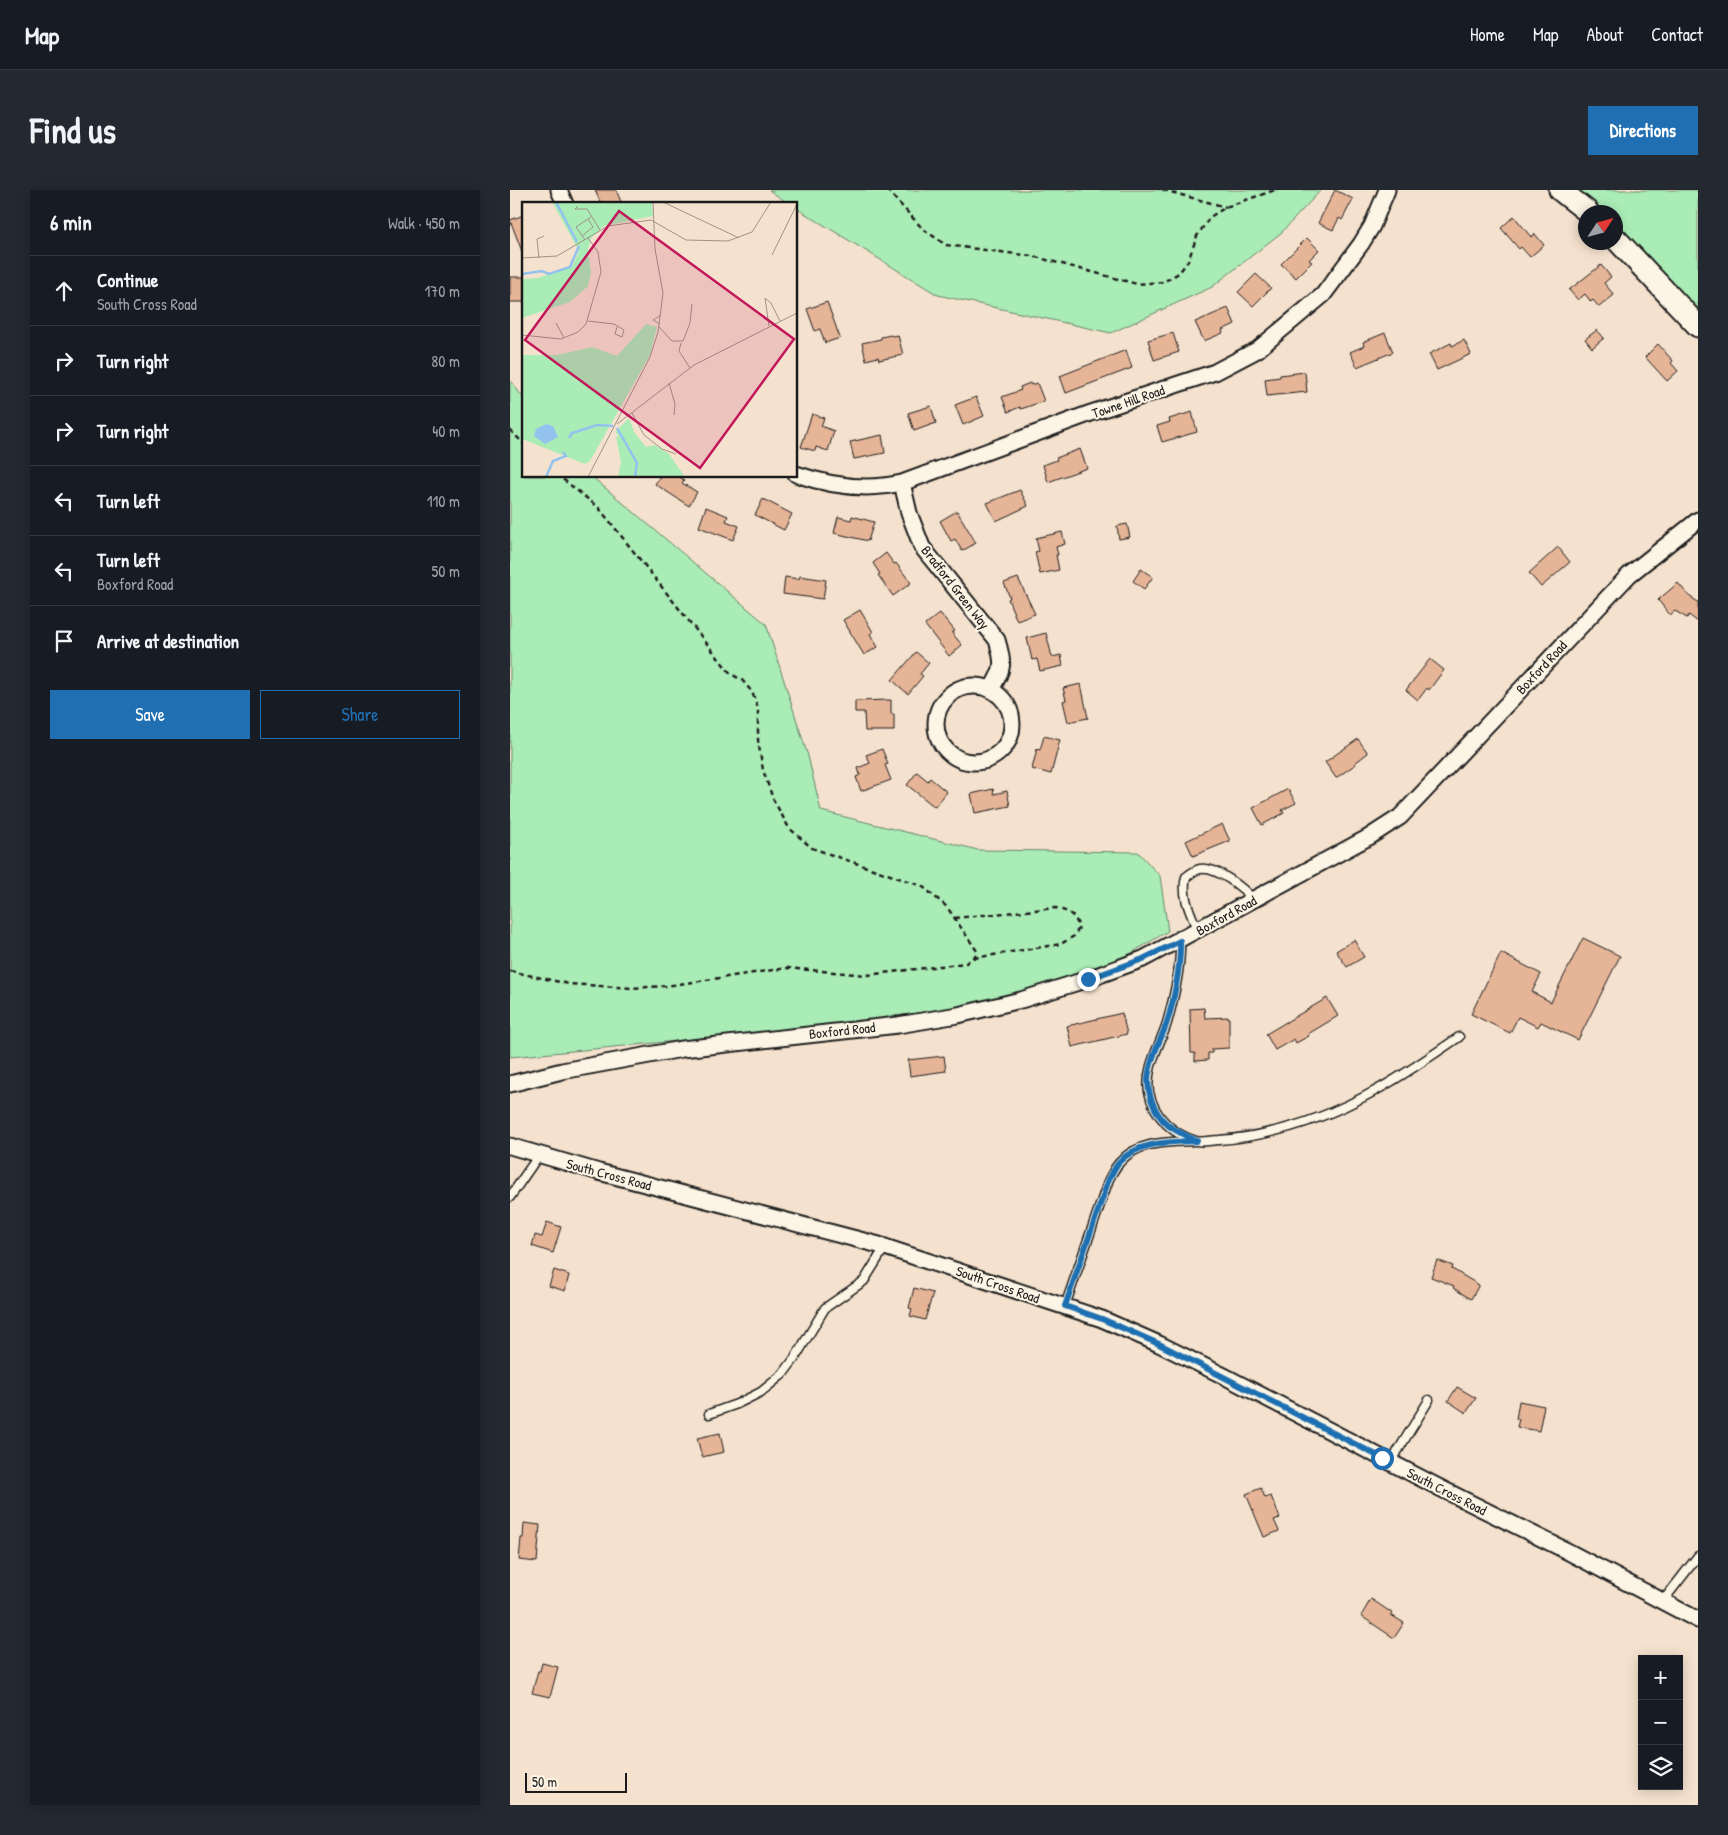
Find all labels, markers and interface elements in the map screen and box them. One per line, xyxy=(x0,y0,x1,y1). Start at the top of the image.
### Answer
text: Map xyxy=(25,19,59,51)
text: Home xyxy=(1470,22,1505,47)
text: Map xyxy=(1533,22,1558,47)
text: About xyxy=(1586,22,1623,47)
text: Contact xyxy=(1651,22,1703,47)
button: Directions xyxy=(1588,106,1698,155)
text: Find us xyxy=(30,107,116,154)
inset map xyxy=(522,202,798,478)
north arrow xyxy=(1578,205,1623,250)
text: 6 min xyxy=(50,208,92,237)
text: Walk · 450 m xyxy=(388,212,460,234)
text: Continue xyxy=(97,267,158,293)
icon: ahead xyxy=(50,277,78,305)
text: 170 m xyxy=(425,280,460,302)
text: South Cross Road xyxy=(97,293,197,315)
icon: right xyxy=(50,347,78,375)
text: Turn right xyxy=(97,348,168,374)
text: 80 m xyxy=(431,350,460,372)
street label: Towne Hill Road xyxy=(1089,380,1167,422)
icon: right xyxy=(50,417,78,445)
text: Turn right xyxy=(97,418,168,444)
text: 40 m xyxy=(432,420,460,442)
icon: left xyxy=(50,487,78,515)
text: Turn left xyxy=(97,488,160,514)
text: 110 m xyxy=(427,490,460,512)
street label: Bradford Green Way xyxy=(917,541,995,633)
text: Turn left xyxy=(97,547,160,573)
icon: left xyxy=(50,557,78,585)
text: 50 m xyxy=(432,560,460,582)
text: Boxford Road xyxy=(97,573,173,595)
icon: arrive xyxy=(50,627,78,655)
text: Arrive at destination xyxy=(97,628,239,654)
street label: Boxford Road xyxy=(1511,636,1571,698)
button: Save xyxy=(50,690,250,739)
button: Share xyxy=(260,690,460,739)
street label: Boxford Road xyxy=(1192,890,1260,939)
route end xyxy=(1077,968,1100,991)
street label: Boxford Road xyxy=(808,1017,877,1043)
street label: South Cross Road xyxy=(564,1154,654,1195)
street label: South Cross Road xyxy=(954,1261,1043,1307)
route start xyxy=(1371,1447,1394,1470)
street label: South Cross Road xyxy=(1404,1463,1491,1520)
map controls xyxy=(1638,1655,1683,1790)
button: + xyxy=(1638,1655,1683,1700)
button: − xyxy=(1638,1700,1683,1745)
button: layers xyxy=(1638,1745,1683,1790)
scale bar xyxy=(525,1770,628,1793)
text: 50 m xyxy=(532,1772,557,1791)

